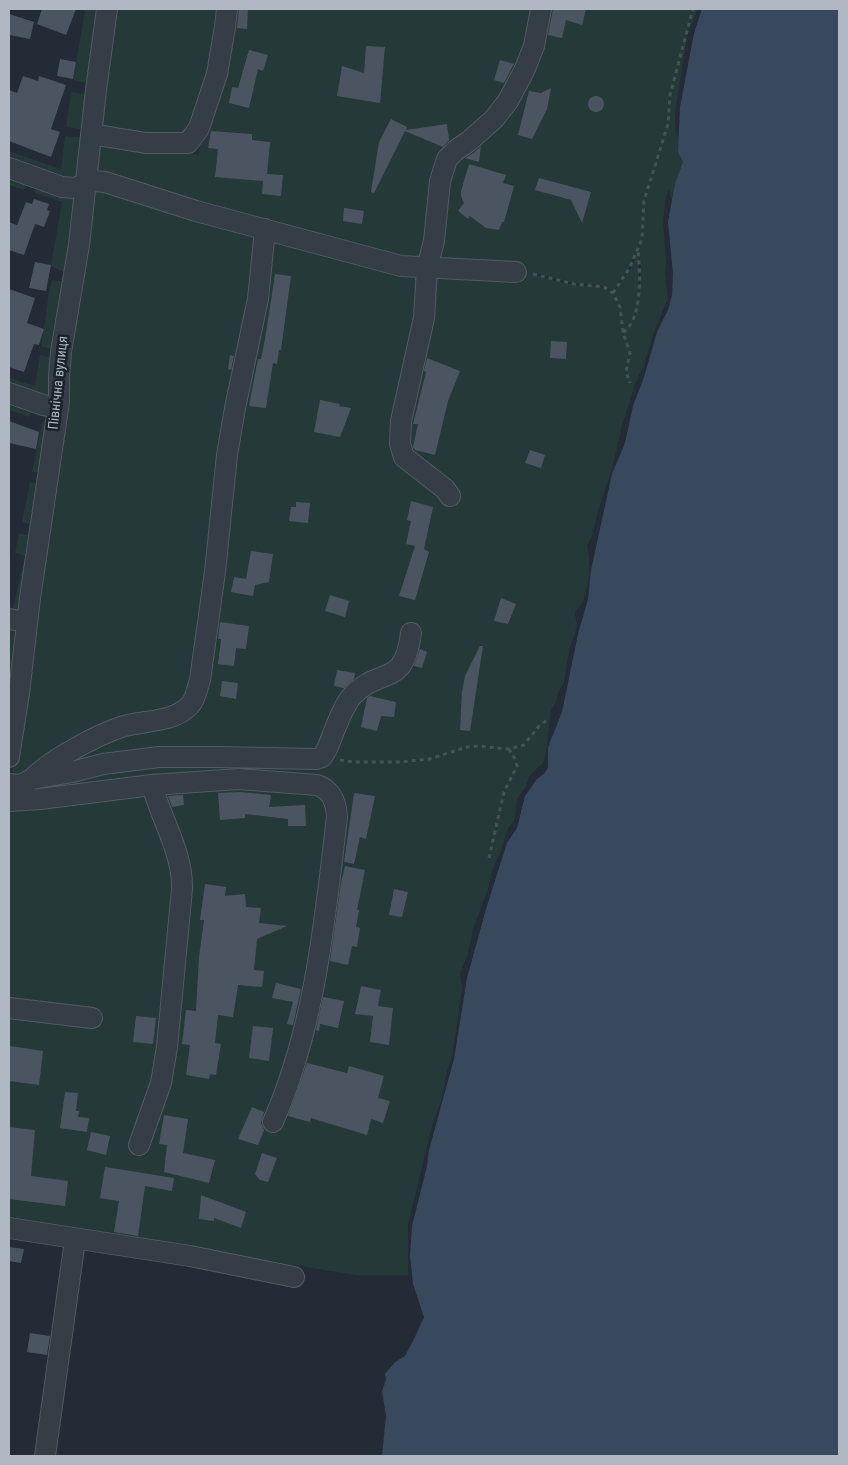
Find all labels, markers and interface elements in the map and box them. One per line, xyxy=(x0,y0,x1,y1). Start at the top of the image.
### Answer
street label: Північна вулиця xyxy=(46,335,72,431)

